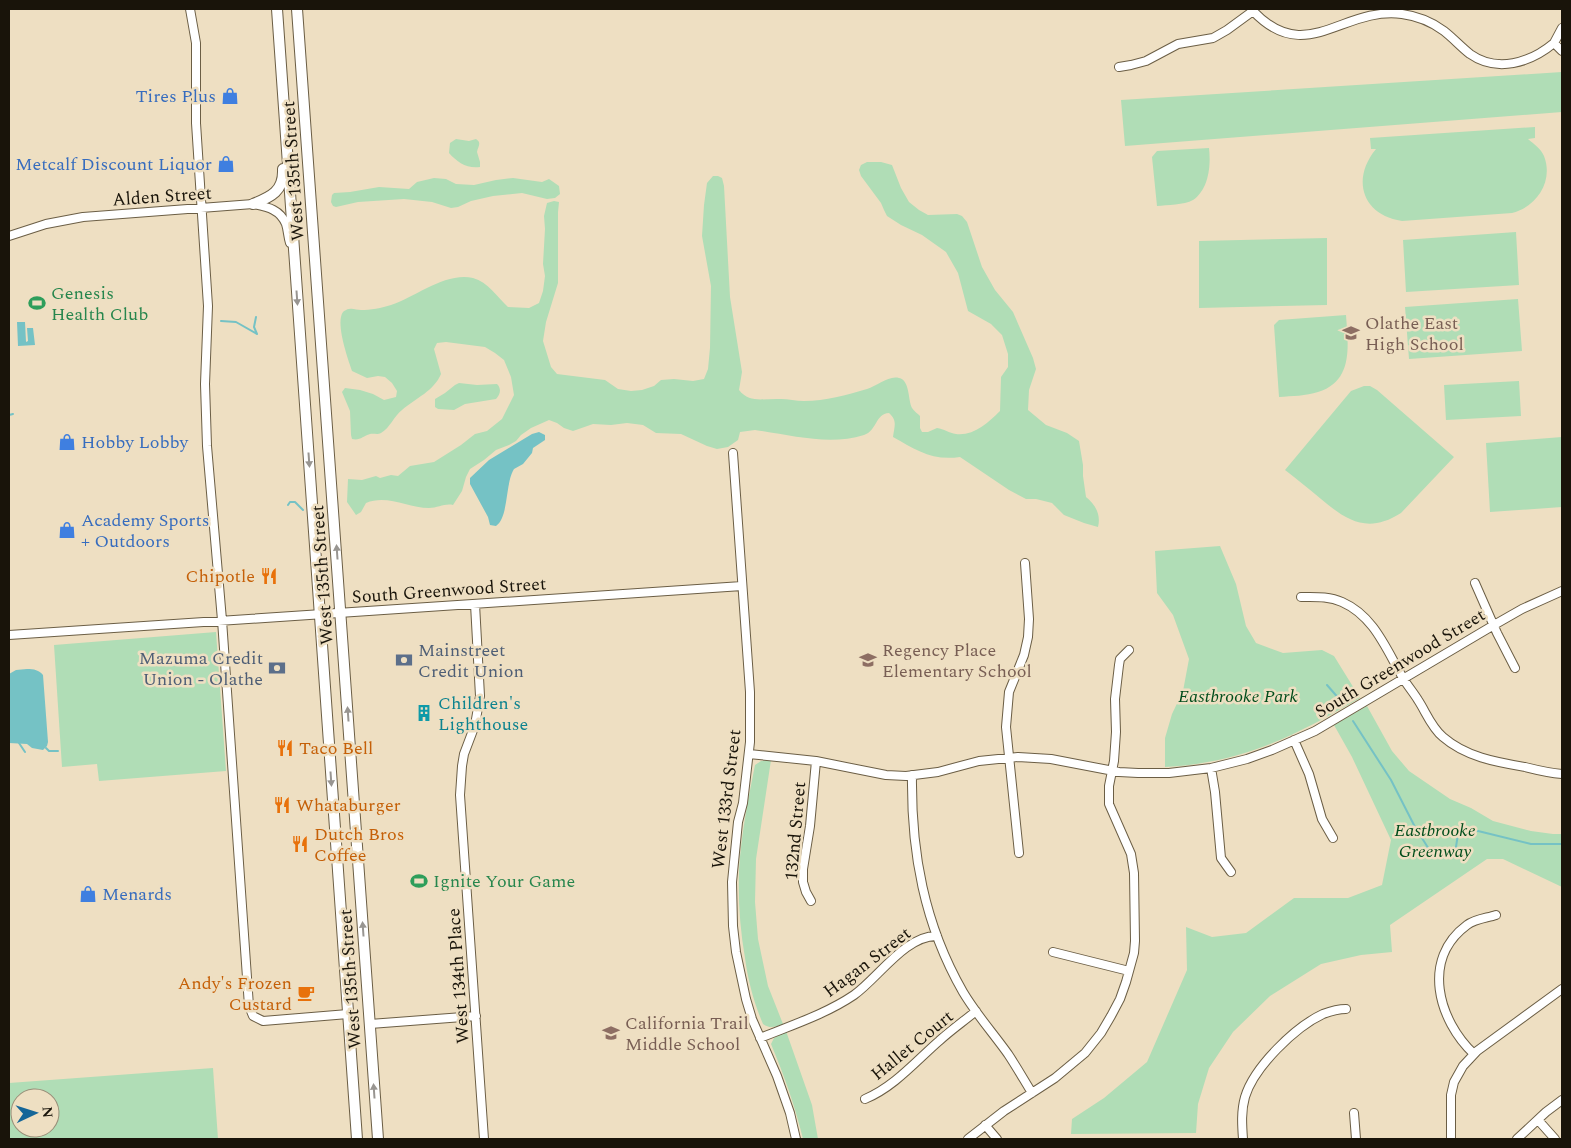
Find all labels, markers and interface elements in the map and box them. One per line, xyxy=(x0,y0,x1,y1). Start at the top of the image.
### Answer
place label: Tires Plus xyxy=(135,83,216,110)
shop icon: Tires Plus xyxy=(220,86,240,106)
street label: West 135th Street xyxy=(275,100,312,242)
place label: Metcalf Discount Liquor xyxy=(15,151,212,178)
shop icon: Metcalf Discount Liquor xyxy=(216,154,236,174)
street label: Alden Street xyxy=(111,180,213,213)
place label: Genesis Health Club xyxy=(51,280,148,328)
one-way arrow xyxy=(294,290,302,306)
sports icon: Genesis Health Club xyxy=(27,293,47,313)
place label: Olathe East High School xyxy=(1365,310,1464,358)
school or university icon: Olathe East High School xyxy=(1341,323,1361,343)
place label: Hobby Lobby xyxy=(81,429,189,456)
shop icon: Hobby Lobby xyxy=(57,432,77,452)
one-way arrow xyxy=(305,452,313,468)
street label: West 135th Street xyxy=(304,504,341,646)
place label: Academy Sports + Outdoors xyxy=(81,507,210,555)
shop icon: Academy Sports + Outdoors xyxy=(57,520,77,540)
one-way arrow xyxy=(332,544,340,560)
place label: Chipotle xyxy=(186,563,255,590)
restaurant icon: Chipotle xyxy=(259,566,279,586)
street label: South Greenwood Street xyxy=(351,570,547,611)
street label: South Greenwood Street xyxy=(1310,602,1491,725)
place label: Mainstreet Credit Union xyxy=(418,637,524,685)
place label: Regency Place Elementary School xyxy=(882,637,1032,685)
place label: Mazuma Credit Union - Olathe xyxy=(139,645,263,693)
bank icon: Mainstreet Credit Union xyxy=(394,650,414,670)
school or university icon: Regency Place Elementary School xyxy=(858,650,878,670)
bank icon: Mazuma Credit Union - Olathe xyxy=(267,658,287,678)
park label: Eastbrooke Park xyxy=(1178,683,1299,710)
place label: Children's Lighthouse xyxy=(438,690,528,738)
building icon: Children's Lighthouse xyxy=(414,703,434,723)
one-way arrow xyxy=(344,706,352,722)
street label: West 133rd Street xyxy=(705,728,748,870)
place label: Taco Bell xyxy=(299,735,373,762)
restaurant icon: Taco Bell xyxy=(275,738,295,758)
one-way arrow xyxy=(328,771,336,787)
street label: 132nd Street xyxy=(778,780,813,882)
place label: Whataburger xyxy=(296,792,401,819)
restaurant icon: Whataburger xyxy=(272,795,292,815)
park label: Eastbrooke Greenway xyxy=(1394,817,1476,865)
place label: Dutch Bros Coffee xyxy=(314,821,405,869)
restaurant icon: Dutch Bros Coffee xyxy=(290,834,310,854)
place label: Ignite Your Game xyxy=(433,868,575,895)
sports icon: Ignite Your Game xyxy=(409,871,429,891)
place label: Menards xyxy=(102,881,172,908)
shop icon: Menards xyxy=(78,884,98,904)
street label: West 134th Place xyxy=(440,907,477,1045)
street label: West 135th Street xyxy=(332,908,369,1050)
one-way arrow xyxy=(359,920,367,936)
street label: Hagan Street xyxy=(818,920,917,1004)
place label: Andy's Frozen Custard xyxy=(178,970,292,1018)
cafe icon: Andy's Frozen Custard xyxy=(296,983,316,1003)
street label: Hallet Court xyxy=(865,1003,960,1087)
place label: California Trail Middle School xyxy=(625,1010,749,1058)
school or university icon: California Trail Middle School xyxy=(601,1023,621,1043)
one-way arrow xyxy=(370,1082,378,1098)
north arrow xyxy=(10,1088,60,1138)
text: N xyxy=(37,1106,58,1119)

